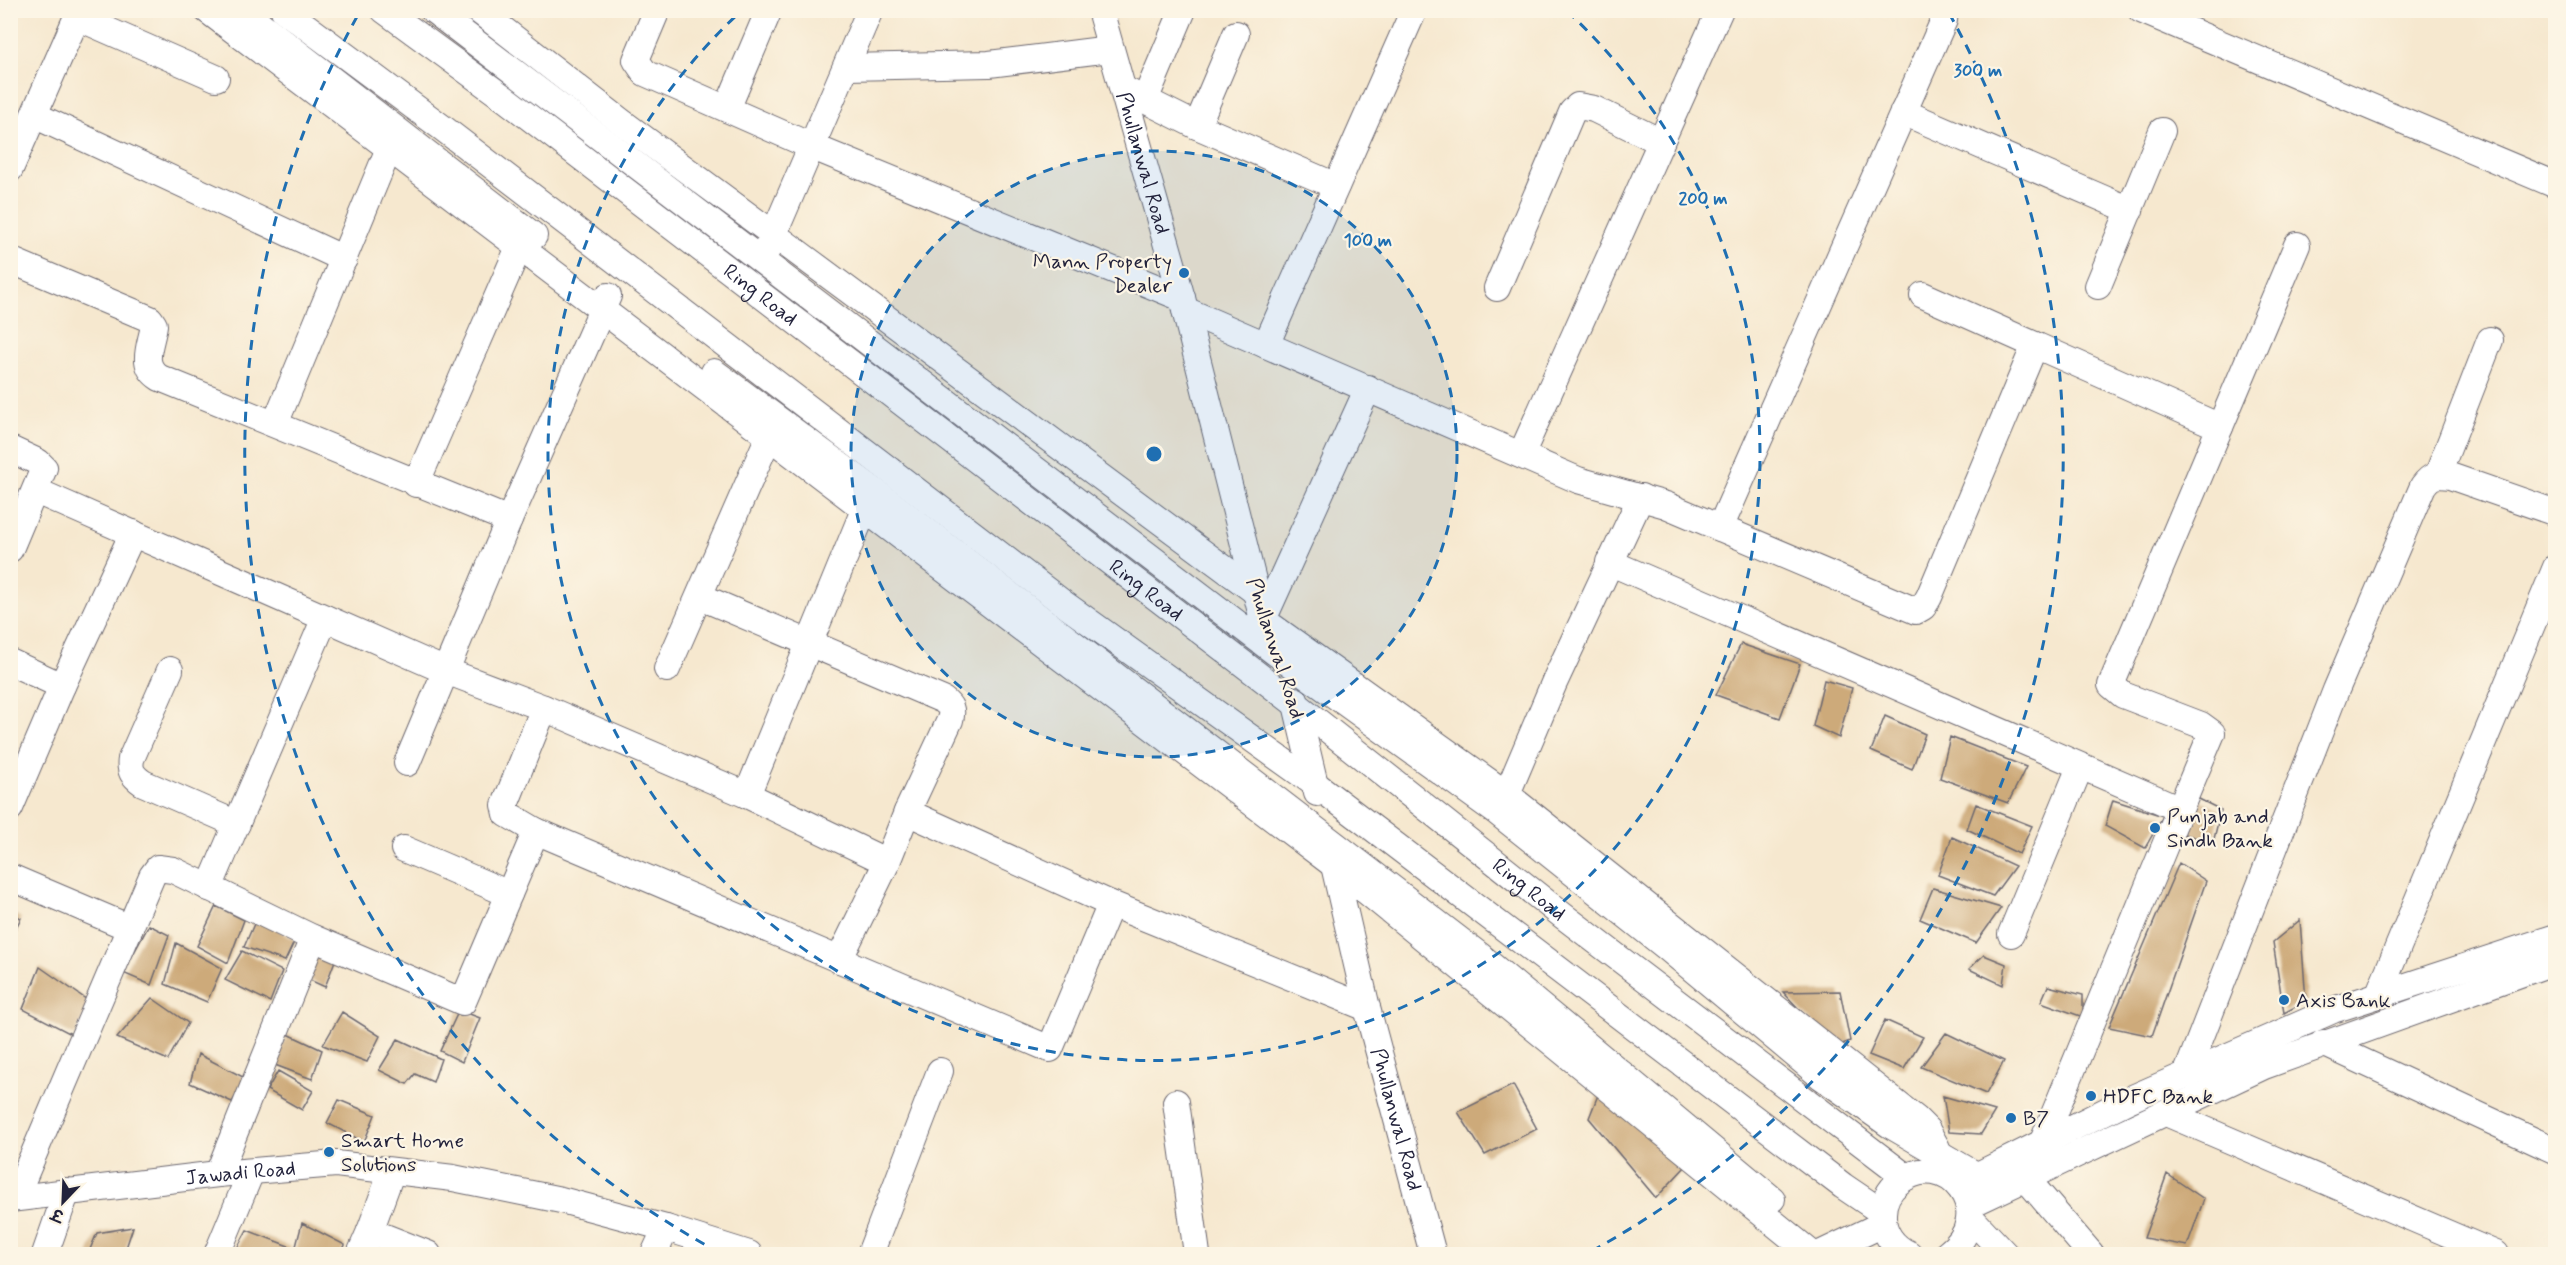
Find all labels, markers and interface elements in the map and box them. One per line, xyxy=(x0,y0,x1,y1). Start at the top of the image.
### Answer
text: 300 m xyxy=(1954,59,2002,83)
street label: Phullanwal Road xyxy=(1109,89,1176,237)
text: 200 m xyxy=(1678,187,1728,211)
text: 100 m xyxy=(1344,229,1392,253)
place label: Mann Property Dealer xyxy=(1033,248,1172,300)
street label: Ring Road xyxy=(717,258,803,333)
marker: Mann Property Dealer xyxy=(1177,266,1191,280)
centre of rings xyxy=(1144,444,1164,464)
street label: Ring Road xyxy=(1103,553,1189,628)
street label: Phullanwal Road xyxy=(1239,574,1311,722)
place label: Punjab and Sindh Bank xyxy=(2167,803,2273,855)
marker: Punjab and Sindh Bank xyxy=(2148,821,2162,835)
street label: Ring Road xyxy=(1486,852,1572,928)
place label: Axis Bank xyxy=(2296,987,2391,1015)
marker: Axis Bank xyxy=(2277,993,2291,1007)
street label: Phullanwal Road xyxy=(1363,1045,1428,1194)
place label: HDFC Bank xyxy=(2103,1083,2214,1111)
marker: HDFC Bank xyxy=(2084,1089,2098,1103)
place label: B7 xyxy=(2023,1105,2049,1133)
marker: B7 xyxy=(2004,1111,2018,1125)
place label: Smart Home Solutions xyxy=(341,1127,464,1179)
marker: Smart Home Solutions xyxy=(322,1145,336,1159)
street label: Jawadi Road xyxy=(184,1154,297,1193)
north arrow xyxy=(33,1172,93,1232)
text: उ xyxy=(47,1202,69,1227)

